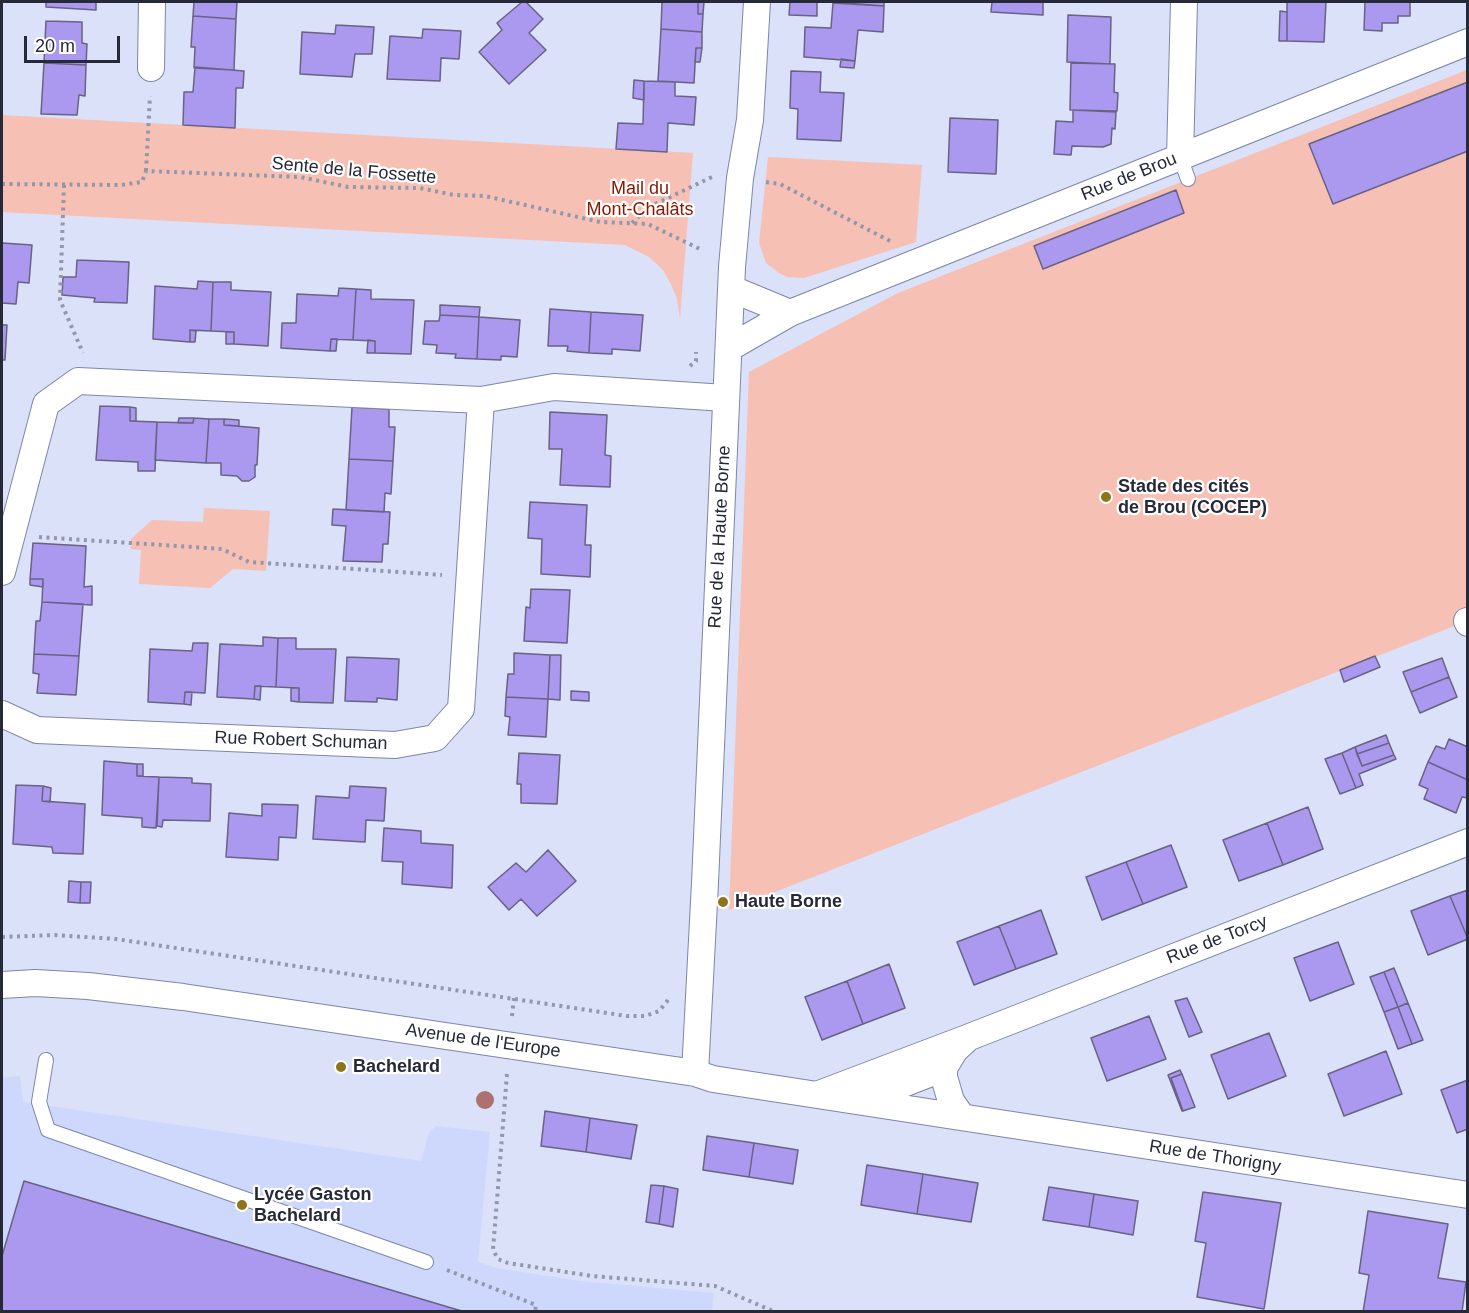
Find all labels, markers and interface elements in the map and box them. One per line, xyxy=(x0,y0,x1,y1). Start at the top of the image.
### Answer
scale bar xyxy=(27,24,123,62)
text: 20 m xyxy=(35,36,75,56)
street label: Rue de Brou xyxy=(1078,148,1180,206)
street label: Sente de la Fossette xyxy=(271,153,437,189)
park label: Mail du Mont-Chalâts xyxy=(586,178,694,220)
street label: Rue de la Haute Borne xyxy=(704,445,736,629)
place label: Stade des cités de Brou (COCEP) xyxy=(1118,476,1267,518)
marker: Stade des cités de Brou (COCEP) xyxy=(1099,490,1113,504)
street label: Rue Robert Schuman xyxy=(214,727,388,755)
place label: Haute Borne xyxy=(735,891,842,913)
marker: Haute Borne xyxy=(716,895,730,909)
street label: Rue de Torcy xyxy=(1164,911,1270,969)
street label: Avenue de l'Europe xyxy=(404,1019,562,1063)
place label: Bachelard xyxy=(353,1056,440,1078)
marker: Bachelard xyxy=(334,1060,348,1074)
street label: Rue de Thorigny xyxy=(1148,1136,1282,1178)
place label: Lycée Gaston Bachelard xyxy=(254,1184,371,1226)
marker: Lycée Gaston Bachelard xyxy=(235,1198,249,1212)

